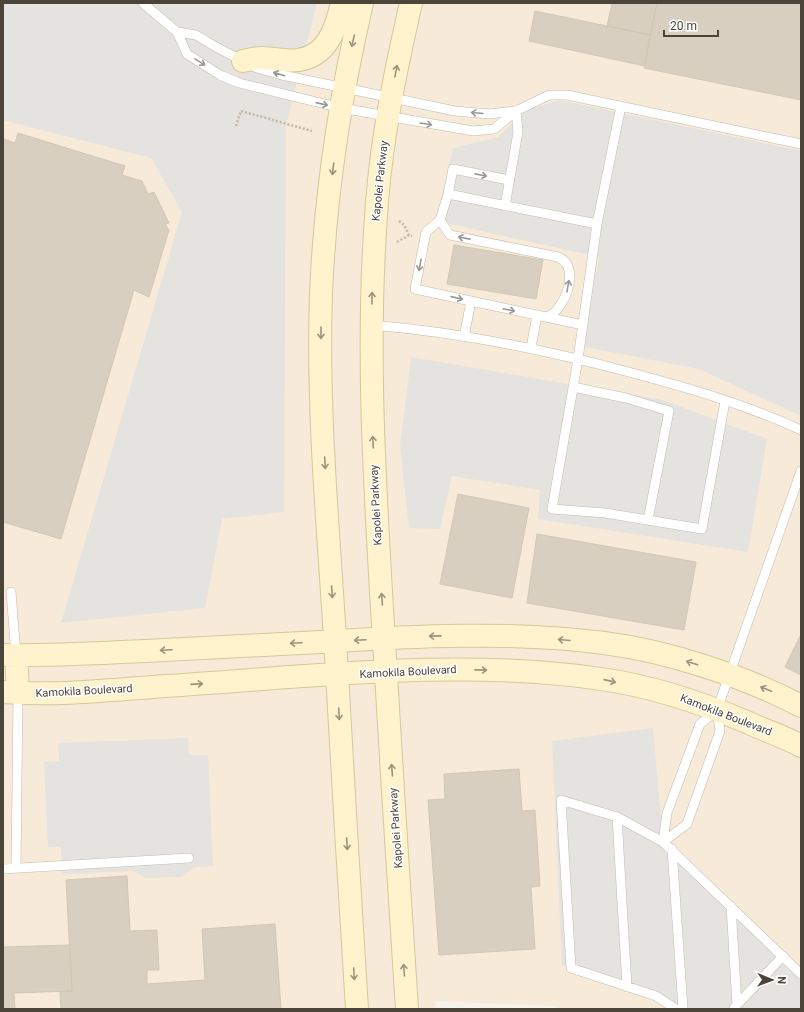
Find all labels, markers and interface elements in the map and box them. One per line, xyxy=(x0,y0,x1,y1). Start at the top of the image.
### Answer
scale bar xyxy=(664,12,718,38)
text: 20 m xyxy=(670,19,697,33)
one-way arrow xyxy=(349,34,357,47)
one-way arrow xyxy=(194,58,205,66)
one-way arrow xyxy=(392,65,400,78)
one-way arrow xyxy=(273,70,286,77)
one-way arrow xyxy=(315,101,328,109)
one-way arrow xyxy=(471,109,484,116)
one-way arrow xyxy=(419,121,432,129)
street label: Kapolei Parkway xyxy=(369,139,391,222)
one-way arrow xyxy=(329,162,337,175)
one-way arrow xyxy=(474,171,487,179)
one-way arrow xyxy=(458,234,471,242)
one-way arrow xyxy=(416,258,424,271)
one-way arrow xyxy=(564,280,572,293)
one-way arrow xyxy=(368,292,376,305)
one-way arrow xyxy=(450,295,463,303)
one-way arrow xyxy=(502,306,515,314)
one-way arrow xyxy=(317,326,325,339)
one-way arrow xyxy=(369,436,376,449)
one-way arrow xyxy=(321,456,328,469)
street label: Kapolei Parkway xyxy=(367,464,385,546)
one-way arrow xyxy=(329,585,336,598)
one-way arrow xyxy=(378,593,385,606)
one-way arrow xyxy=(429,632,442,640)
one-way arrow xyxy=(354,636,367,643)
one-way arrow xyxy=(558,636,571,643)
one-way arrow xyxy=(290,640,303,647)
one-way arrow xyxy=(160,646,173,654)
one-way arrow xyxy=(686,659,698,667)
street label: Kamokila Boulevard xyxy=(359,663,457,681)
one-way arrow xyxy=(474,666,487,674)
one-way arrow xyxy=(604,677,617,685)
one-way arrow xyxy=(190,681,203,688)
street label: Kamokila Boulevard xyxy=(35,682,133,700)
one-way arrow xyxy=(760,685,772,693)
street label: Kamokila Boulevard xyxy=(678,692,774,738)
one-way arrow xyxy=(336,707,343,720)
one-way arrow xyxy=(388,764,396,777)
street label: Kapolei Parkway xyxy=(387,786,405,869)
one-way arrow xyxy=(343,837,350,850)
north arrow xyxy=(752,960,792,1000)
one-way arrow xyxy=(401,964,408,977)
one-way arrow xyxy=(351,967,358,980)
text: N xyxy=(775,976,788,984)

